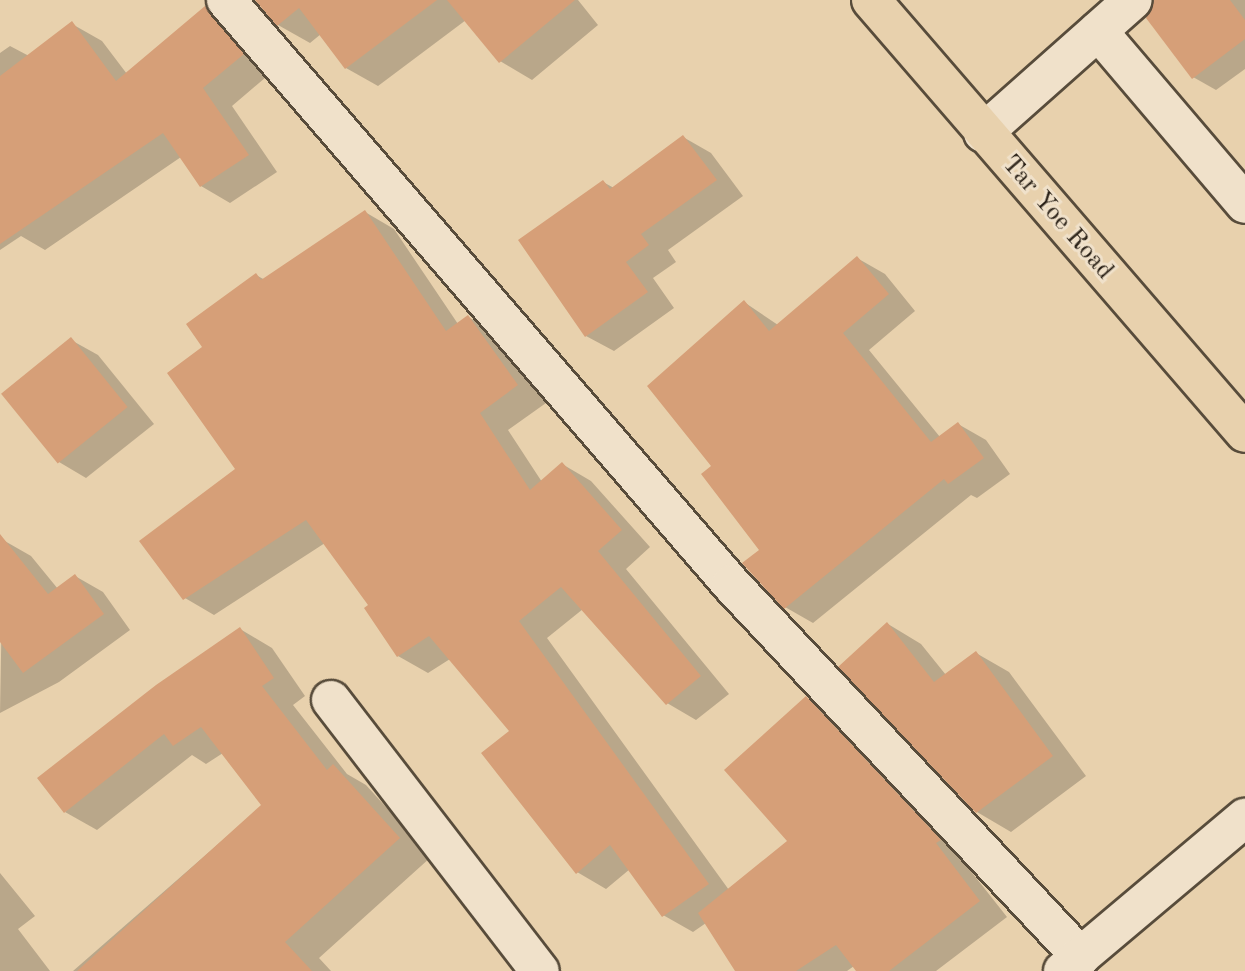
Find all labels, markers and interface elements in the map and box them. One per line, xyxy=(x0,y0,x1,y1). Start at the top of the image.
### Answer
street label: Tar Yoe Road xyxy=(994,149,1120,287)

